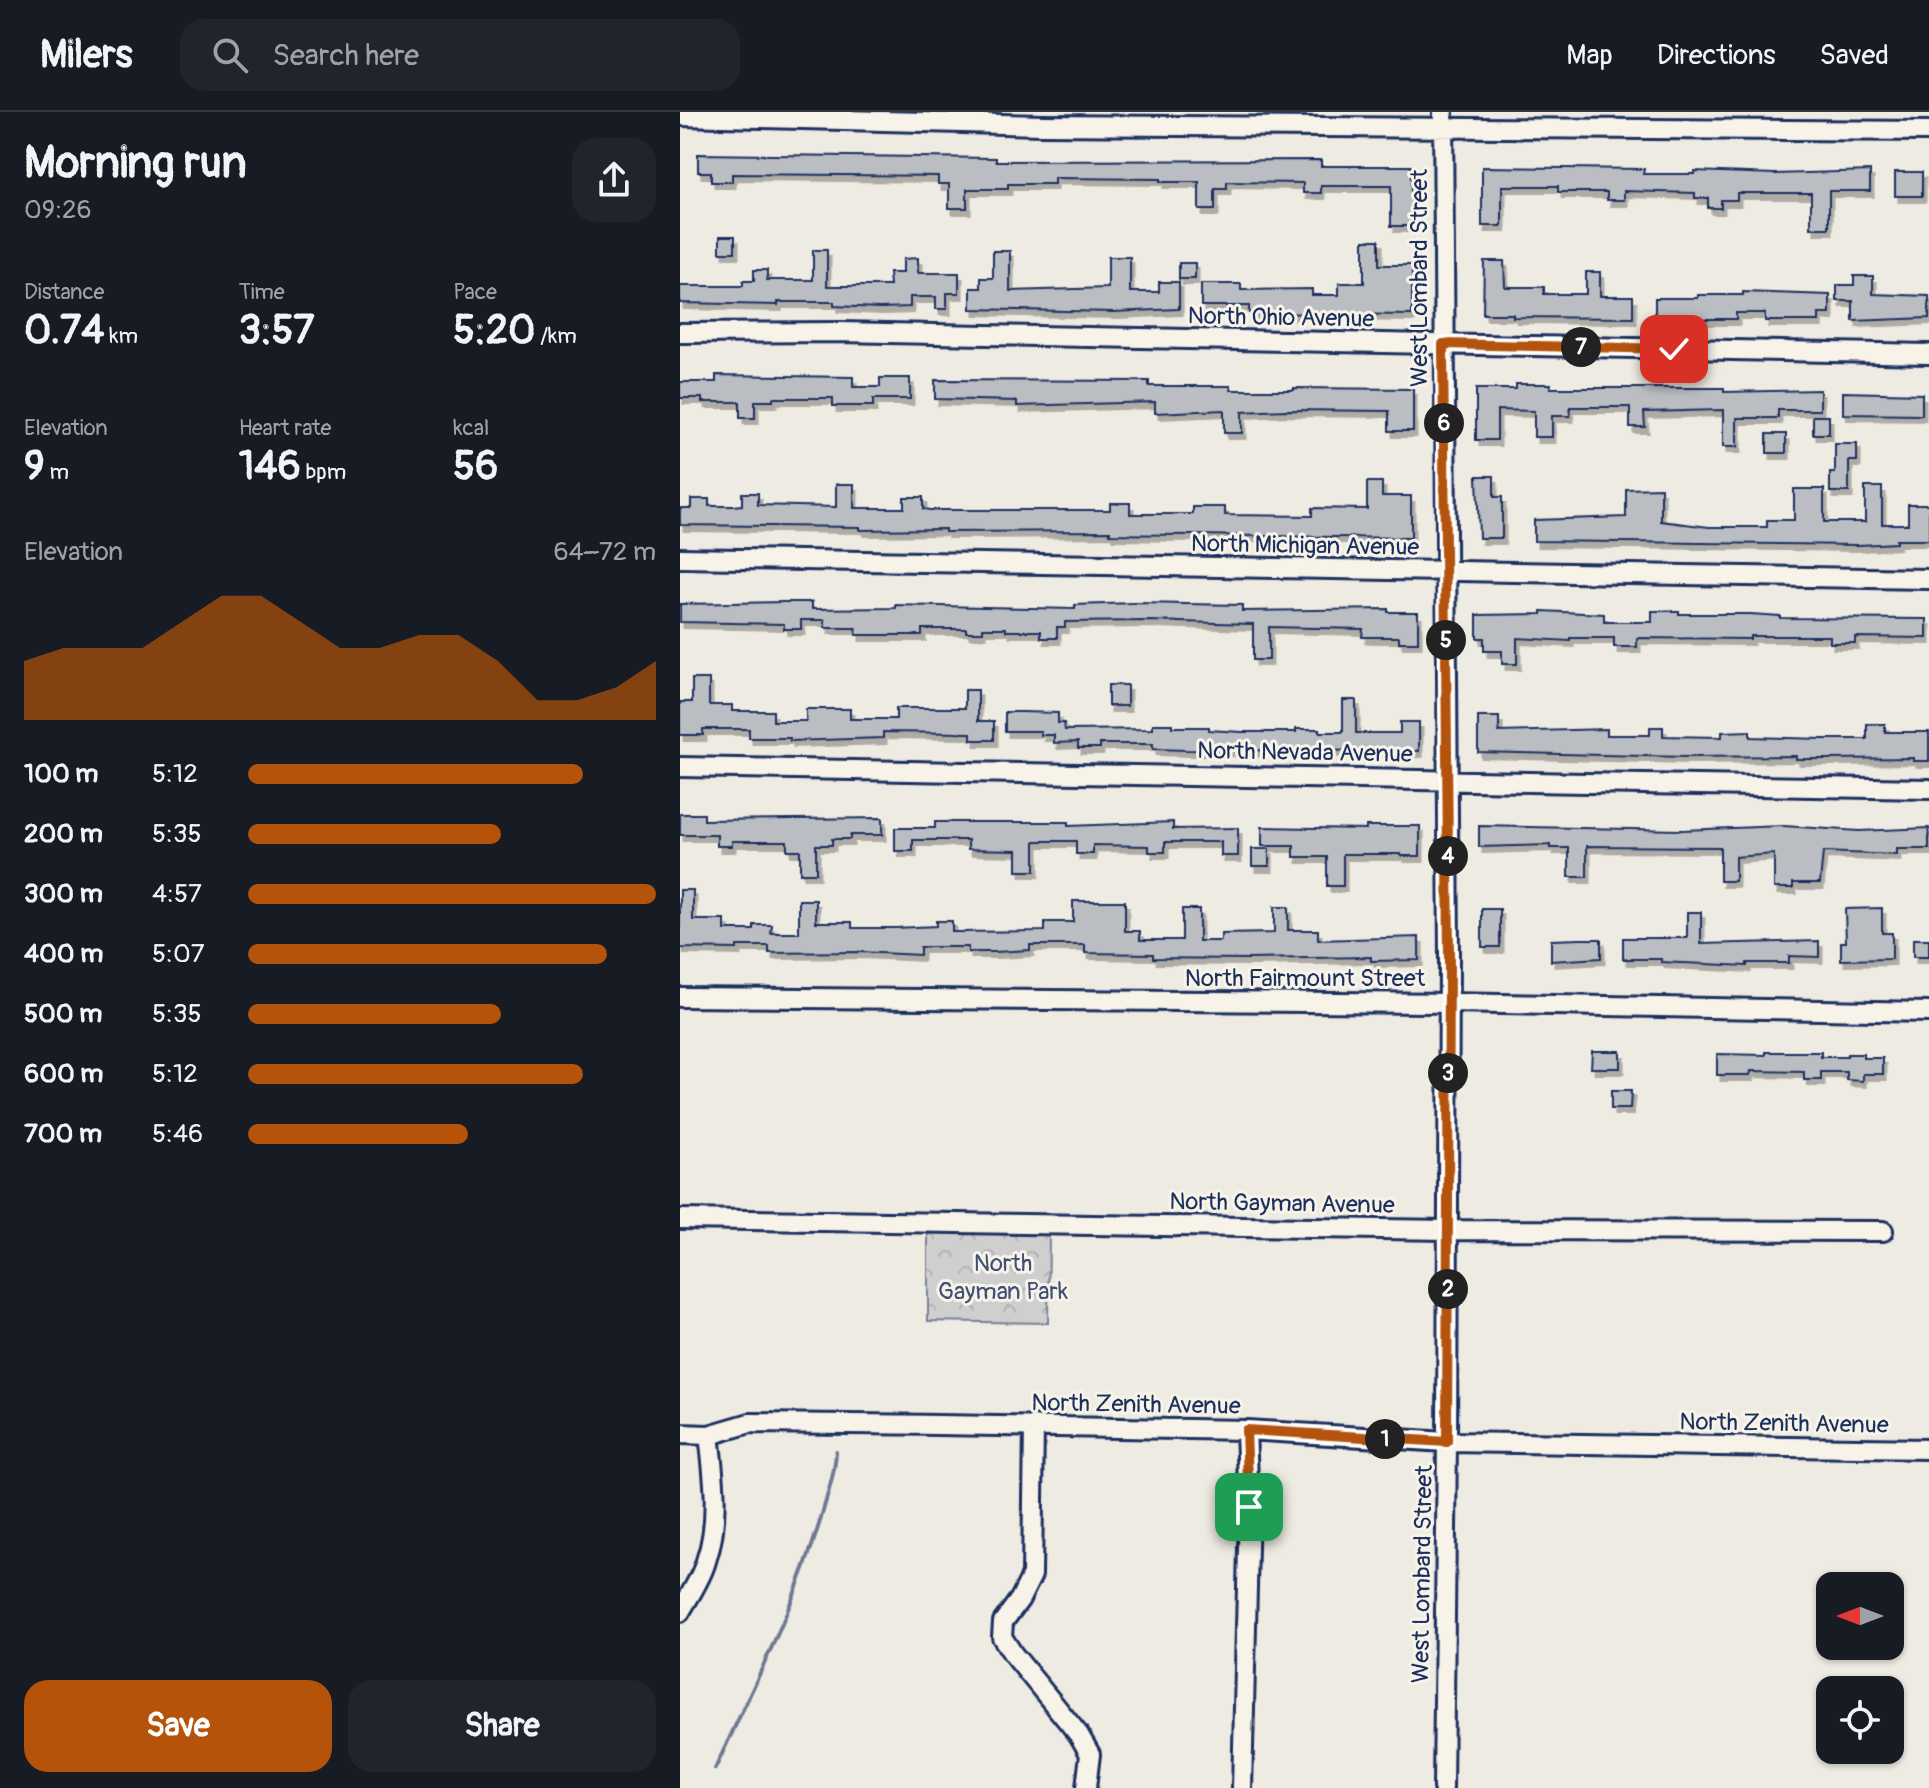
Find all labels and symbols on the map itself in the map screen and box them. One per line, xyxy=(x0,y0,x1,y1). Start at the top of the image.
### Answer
street label: West Lombard Street xyxy=(1405,169,1434,387)
street label: North Ohio Avenue xyxy=(1187,301,1375,334)
pin xyxy=(1640,315,1708,383)
pin: 7 xyxy=(1561,327,1601,367)
pin: 6 xyxy=(1424,403,1464,443)
street label: North Michigan Avenue xyxy=(1191,529,1420,562)
pin: 5 xyxy=(1426,620,1466,660)
street label: North Nevada Avenue xyxy=(1197,736,1413,769)
pin: 4 xyxy=(1428,836,1468,876)
street label: North Fairmount Street xyxy=(1185,964,1426,993)
pin: 3 xyxy=(1428,1053,1468,1093)
street label: North Gayman Avenue xyxy=(1169,1187,1395,1220)
park label: North Gayman Park xyxy=(938,1249,1068,1306)
pin: 2 xyxy=(1428,1269,1468,1309)
street label: North Zenith Avenue xyxy=(1031,1388,1241,1421)
street label: North Zenith Avenue xyxy=(1679,1407,1889,1440)
pin: 1 xyxy=(1365,1419,1405,1459)
street label: West Lombard Street xyxy=(1406,1464,1439,1683)
pin xyxy=(1215,1473,1283,1541)
north arrow xyxy=(1816,1572,1904,1660)

